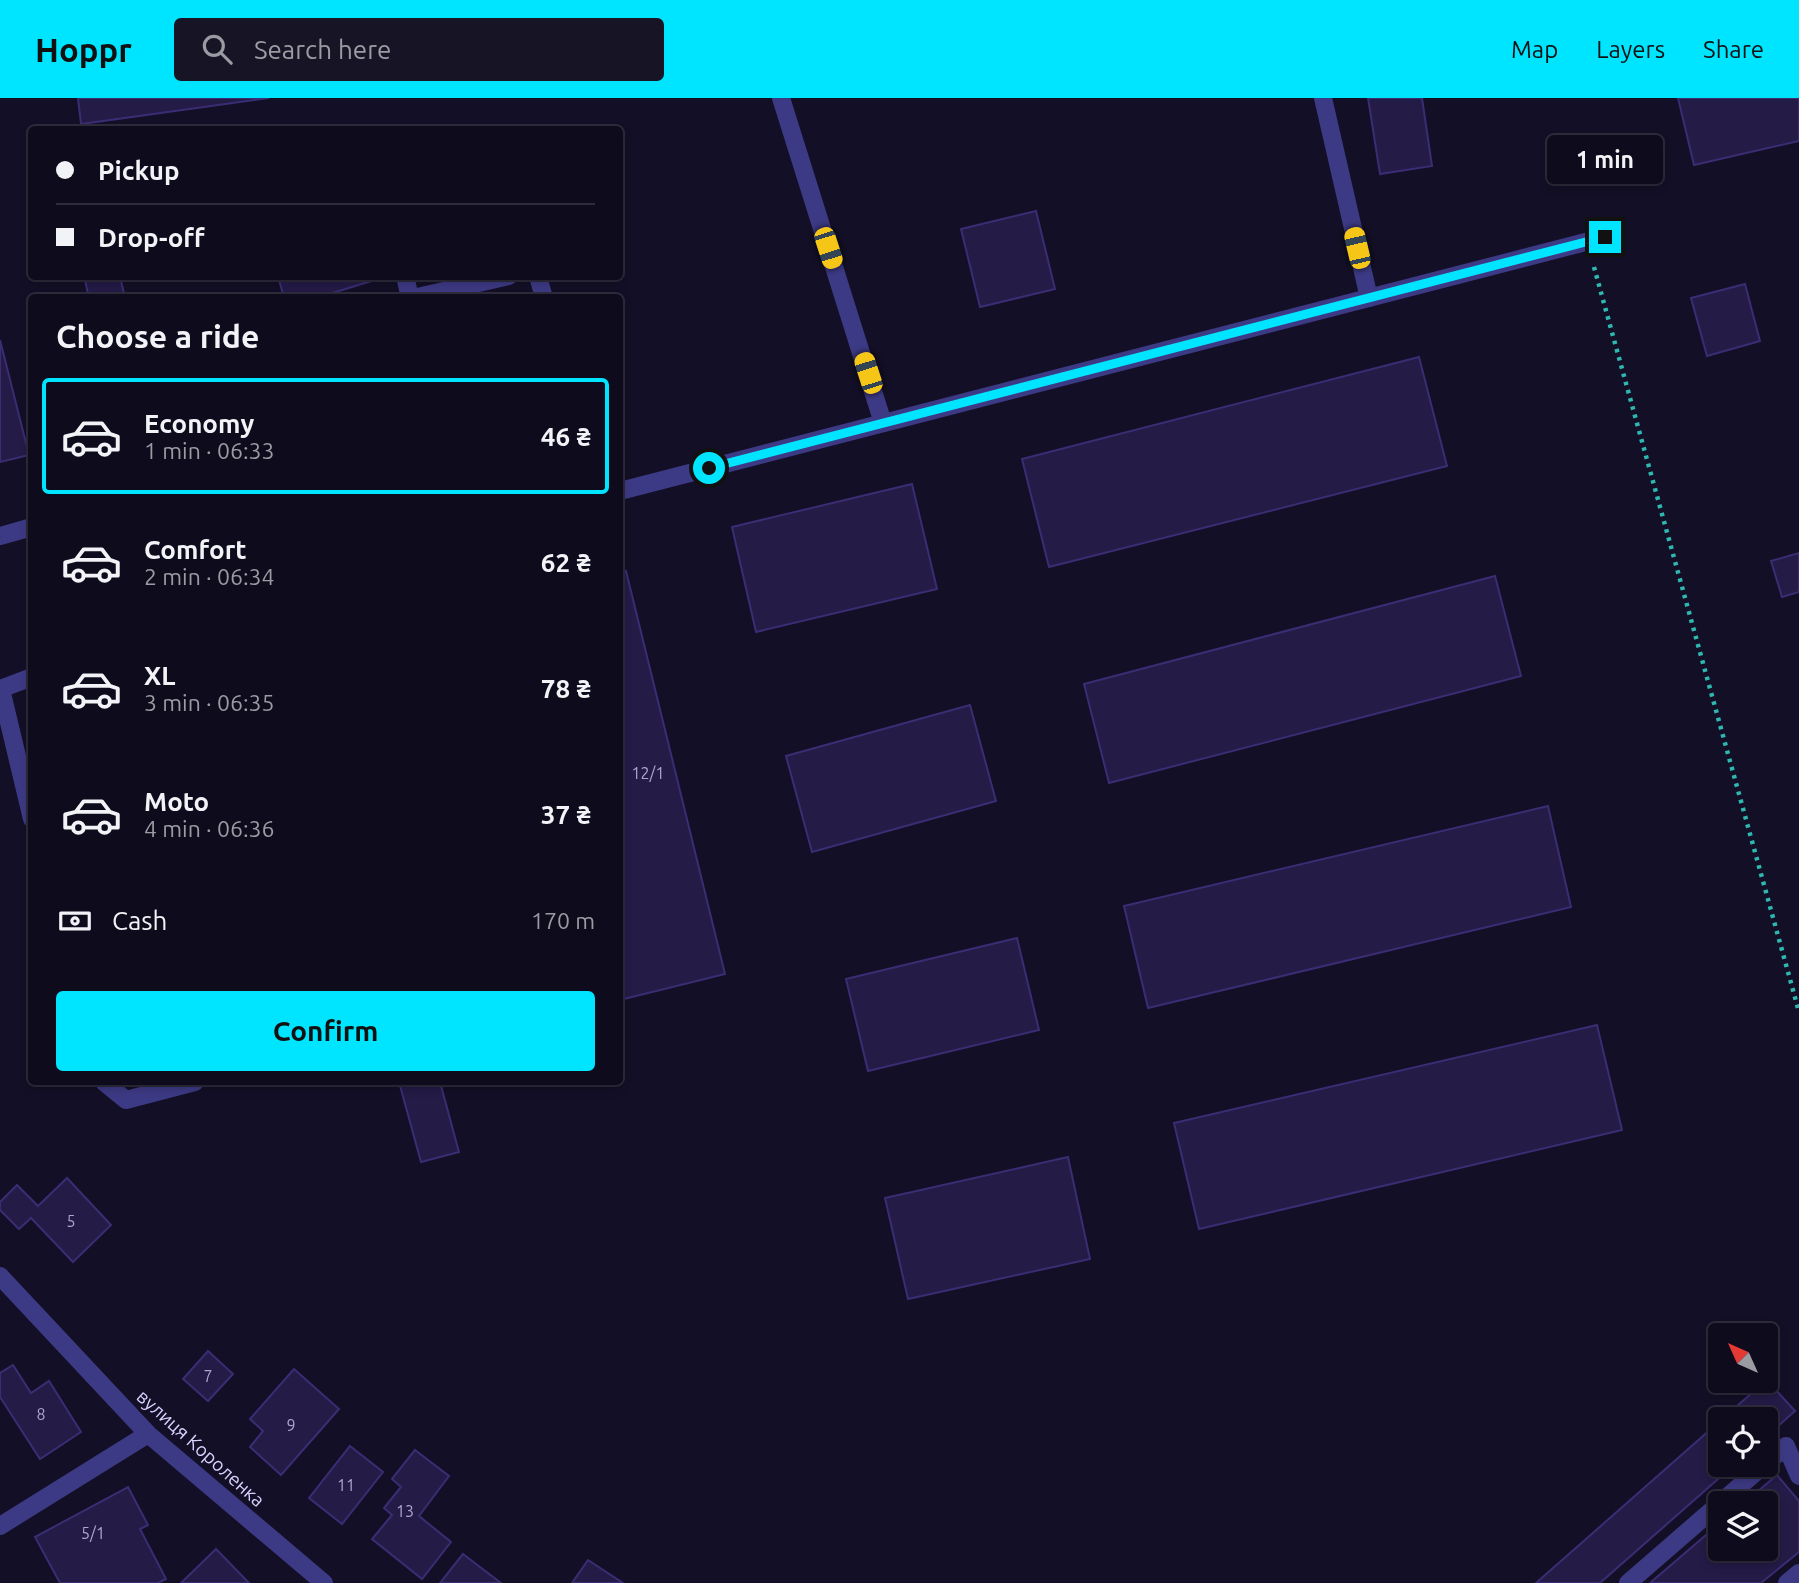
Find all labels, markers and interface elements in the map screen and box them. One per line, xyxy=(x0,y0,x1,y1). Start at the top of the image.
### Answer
search box xyxy=(174,18,664,81)
icon: search xyxy=(198,30,236,68)
text: Hoppr xyxy=(35,31,132,68)
text: Search here xyxy=(254,35,391,64)
text: Map xyxy=(1511,36,1558,63)
text: Layers xyxy=(1596,36,1665,63)
text: Share xyxy=(1703,36,1764,63)
callout: 1 min xyxy=(1547,136,1663,184)
text: 1 min xyxy=(1576,147,1634,172)
text: Pickup xyxy=(98,156,180,185)
route end xyxy=(1589,221,1621,253)
text: Drop-off xyxy=(98,223,205,252)
car xyxy=(812,225,845,271)
car xyxy=(1343,225,1372,271)
text: Choose a ride xyxy=(56,318,259,354)
car xyxy=(852,350,885,396)
icon: car xyxy=(60,405,123,468)
text: Economy xyxy=(144,409,254,438)
text: 46 ₴ xyxy=(541,422,591,451)
text: 1 min · 06:33 xyxy=(144,438,275,463)
route start xyxy=(693,452,725,484)
icon: car xyxy=(60,531,123,594)
text: Comfort xyxy=(144,535,247,564)
text: 62 ₴ xyxy=(541,548,591,577)
text: 2 min · 06:34 xyxy=(144,564,275,589)
icon: car xyxy=(60,657,123,720)
text: XL xyxy=(144,661,175,690)
text: 78 ₴ xyxy=(541,674,591,703)
text: 3 min · 06:35 xyxy=(144,690,275,715)
house number: 12/1 xyxy=(632,764,664,782)
icon: car xyxy=(60,783,123,846)
text: Moto xyxy=(144,787,209,816)
text: 37 ₴ xyxy=(541,800,591,829)
text: 4 min · 06:36 xyxy=(144,816,275,841)
icon: cash xyxy=(56,902,94,940)
text: Cash xyxy=(112,906,167,935)
text: 170 m xyxy=(531,908,595,933)
button: Confirm xyxy=(56,991,595,1071)
house number: 5 xyxy=(66,1212,76,1230)
north arrow xyxy=(1708,1323,1778,1393)
map controls xyxy=(1708,1323,1778,1561)
house number: 7 xyxy=(203,1367,213,1385)
street label: вулиця Короленка xyxy=(133,1385,269,1511)
house number: 8 xyxy=(36,1405,46,1423)
button: locate xyxy=(1708,1407,1778,1477)
house number: 9 xyxy=(286,1416,296,1434)
house number: 11 xyxy=(337,1476,355,1494)
button: layers xyxy=(1708,1491,1778,1561)
house number: 13 xyxy=(396,1502,414,1520)
house number: 5/1 xyxy=(81,1524,105,1542)

